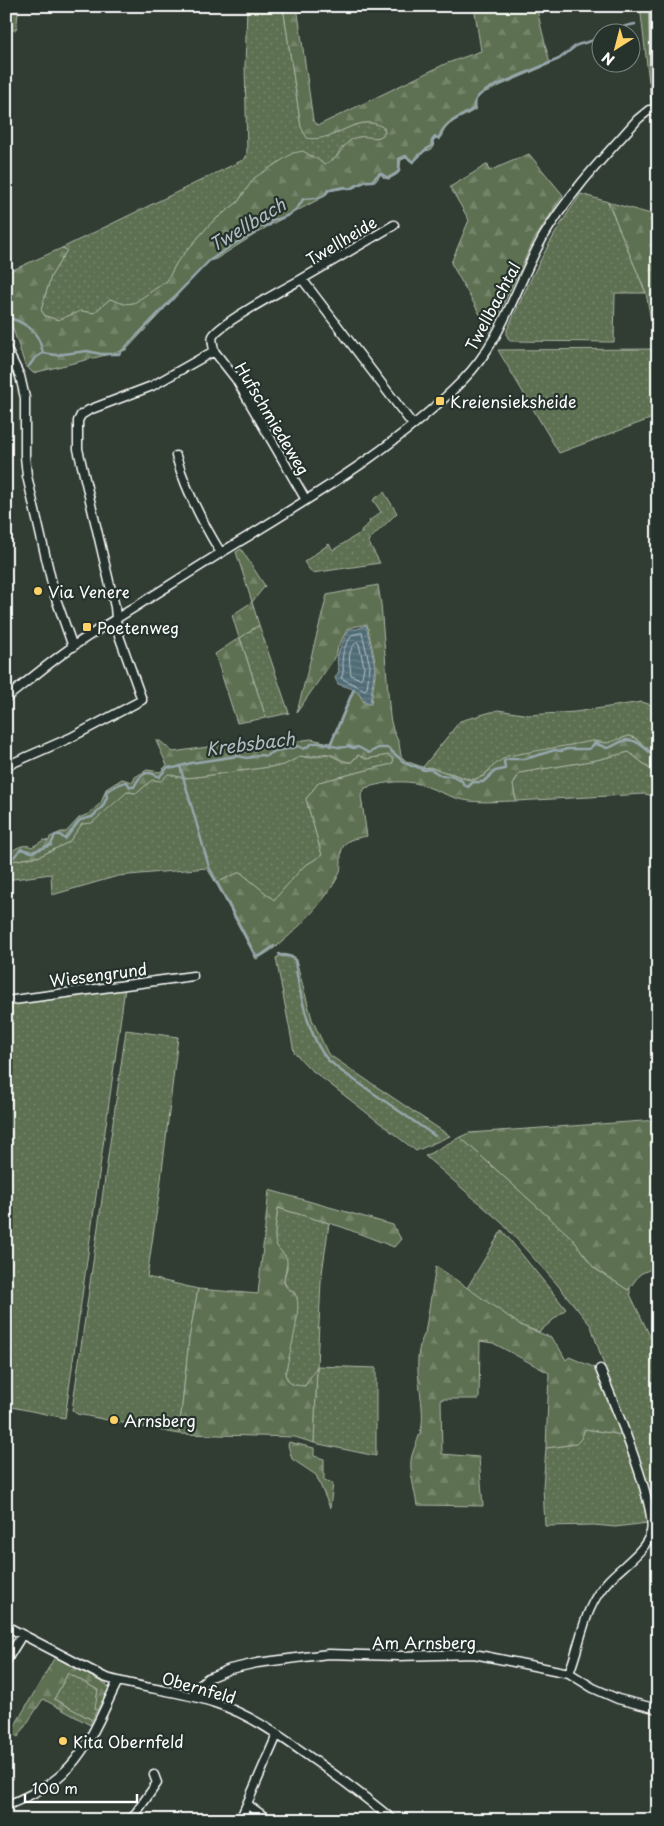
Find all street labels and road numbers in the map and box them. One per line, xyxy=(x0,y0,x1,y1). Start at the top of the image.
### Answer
street label: Twellheide xyxy=(301,210,381,270)
street label: Twellbachtal xyxy=(459,257,525,355)
street label: Hufschmiedeweg xyxy=(230,357,316,479)
street label: Wiesengrund xyxy=(48,956,148,992)
street label: Am Arnsberg xyxy=(372,1630,476,1654)
street label: Obernfeld xyxy=(159,1665,239,1709)

